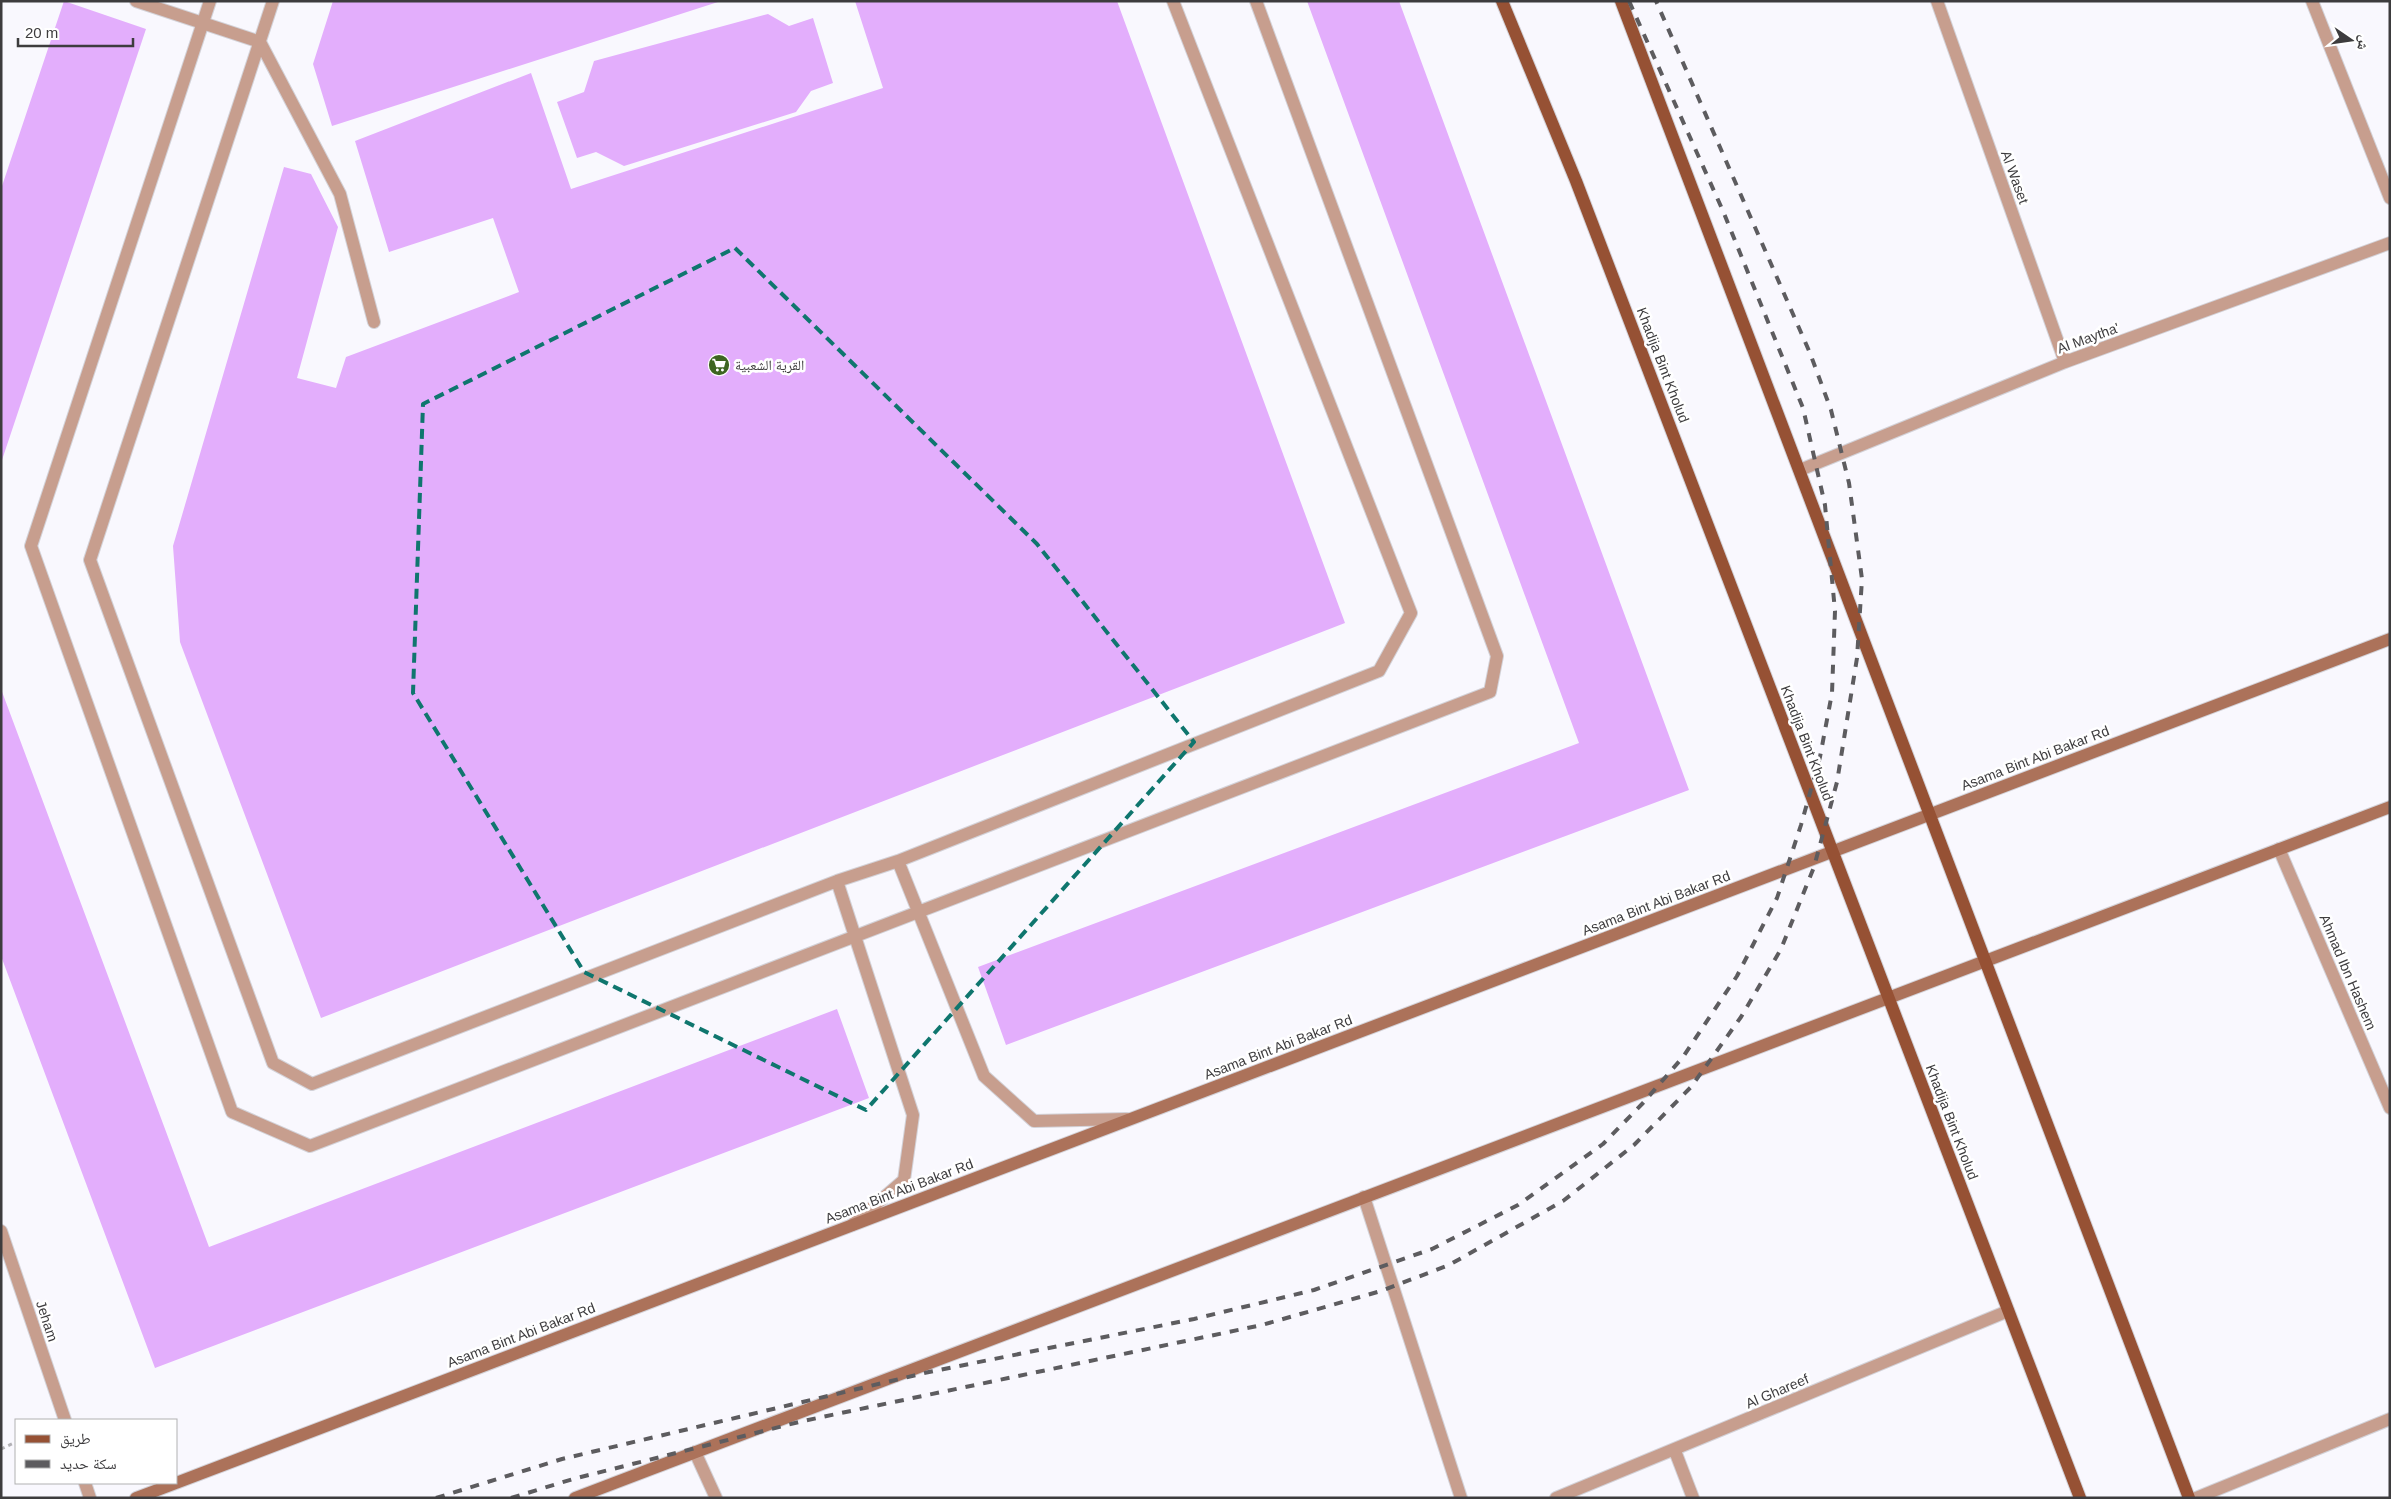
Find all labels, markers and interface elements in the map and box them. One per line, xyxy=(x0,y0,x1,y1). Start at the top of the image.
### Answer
scale bar xyxy=(18,15,132,47)
north arrow xyxy=(2326,15,2376,65)
text: 20 m xyxy=(25,24,58,41)
text: ش xyxy=(2353,34,2373,52)
street label: Al Waset xyxy=(1998,148,2032,206)
street label: Khadija Bint Kholud xyxy=(1634,305,1692,425)
street label: Al Maytha' xyxy=(2055,319,2121,357)
supermarket icon: القرية الشعبية xyxy=(707,353,731,377)
place label: القرية الشعبية xyxy=(735,357,804,374)
street label: Khadija Bint Kholud xyxy=(1778,683,1836,803)
street label: Asama Bint Abi Bakar Rd xyxy=(1959,722,2111,794)
street label: Asama Bint Abi Bakar Rd xyxy=(1580,867,1732,939)
street label: Ahmad Ibn Hashem xyxy=(2316,912,2380,1032)
street label: Asama Bint Abi Bakar Rd xyxy=(1202,1011,1354,1083)
street label: Khadija Bint Kholud xyxy=(1923,1062,1981,1182)
street label: Asama Bint Abi Bakar Rd xyxy=(823,1155,975,1227)
street label: Jeham xyxy=(33,1299,61,1343)
street label: Asama Bint Abi Bakar Rd xyxy=(445,1299,597,1371)
street label: Al Ghareef xyxy=(1743,1371,1811,1411)
legend xyxy=(15,1419,178,1484)
text: طريق xyxy=(60,1430,91,1449)
text: سكة حديد xyxy=(60,1455,117,1472)

